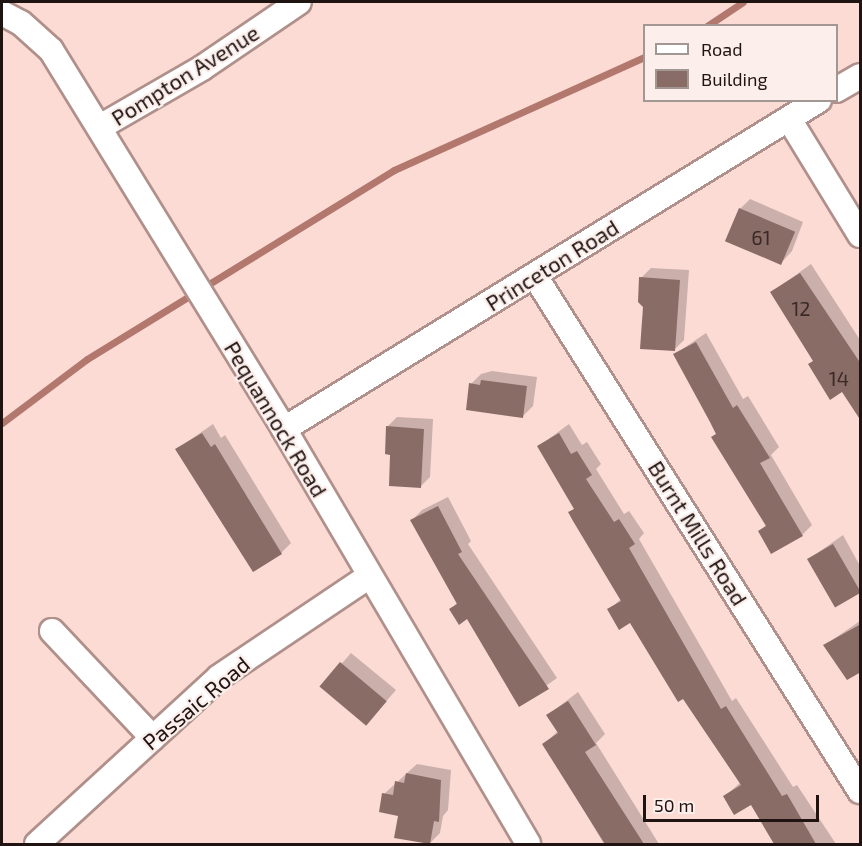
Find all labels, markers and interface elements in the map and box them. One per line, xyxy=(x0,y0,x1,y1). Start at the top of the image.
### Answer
street label: Pompton Avenue xyxy=(106,19,264,131)
legend xyxy=(643,24,838,102)
text: Road xyxy=(701,38,742,60)
text: Building xyxy=(701,68,768,90)
street label: Princeton Road xyxy=(481,214,623,316)
house number: 61 xyxy=(751,225,771,249)
house number: 12 xyxy=(791,296,811,320)
street label: Pequannock Road xyxy=(219,336,333,502)
house number: 14 xyxy=(829,366,849,390)
street label: Burnt Mills Road xyxy=(643,456,753,610)
street label: Passaic Road xyxy=(137,651,255,755)
scale bar xyxy=(646,783,822,821)
text: 50 m xyxy=(654,794,694,816)

